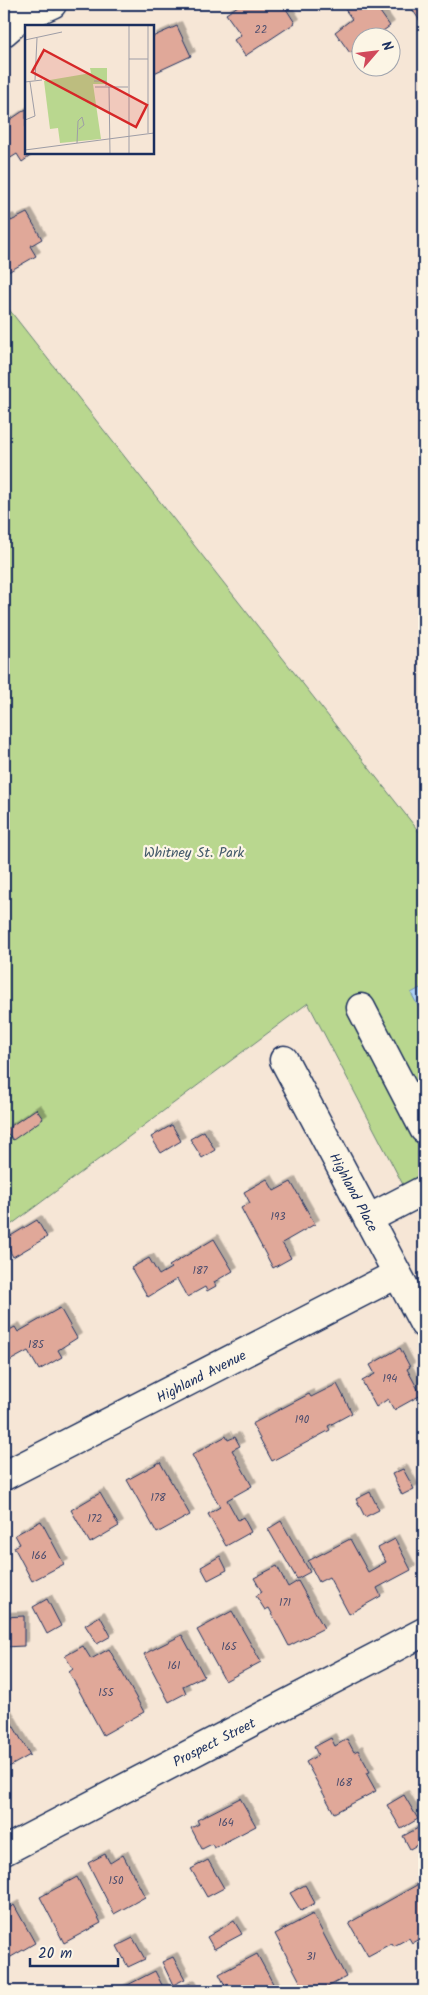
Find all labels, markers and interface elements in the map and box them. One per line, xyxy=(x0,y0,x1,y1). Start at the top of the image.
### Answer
house number: 22 xyxy=(255,21,267,39)
inset map xyxy=(25,25,154,154)
north arrow xyxy=(350,28,400,78)
text: N xyxy=(375,37,398,56)
park label: Whitney St. Park xyxy=(144,842,245,864)
street label: Highland Place xyxy=(323,1149,384,1237)
house number: 193 xyxy=(270,1208,286,1226)
house number: 187 xyxy=(192,1262,208,1280)
house number: 185 xyxy=(28,1336,45,1354)
street label: Highland Avenue xyxy=(153,1344,251,1409)
house number: 194 xyxy=(383,1370,397,1388)
house number: 190 xyxy=(295,1411,310,1429)
house number: 178 xyxy=(150,1489,166,1507)
house number: 172 xyxy=(88,1510,102,1528)
house number: 166 xyxy=(31,1547,47,1565)
house number: 171 xyxy=(279,1594,291,1612)
house number: 165 xyxy=(221,1638,238,1656)
house number: 161 xyxy=(167,1657,181,1675)
house number: 155 xyxy=(98,1684,115,1702)
street label: Prospect Street xyxy=(169,1712,260,1773)
house number: 168 xyxy=(336,1774,352,1792)
house number: 164 xyxy=(218,1814,234,1832)
house number: 150 xyxy=(109,1872,124,1890)
scale bar xyxy=(30,1935,118,1967)
text: 20 m xyxy=(38,1942,72,1966)
house number: 31 xyxy=(306,1948,316,1966)

